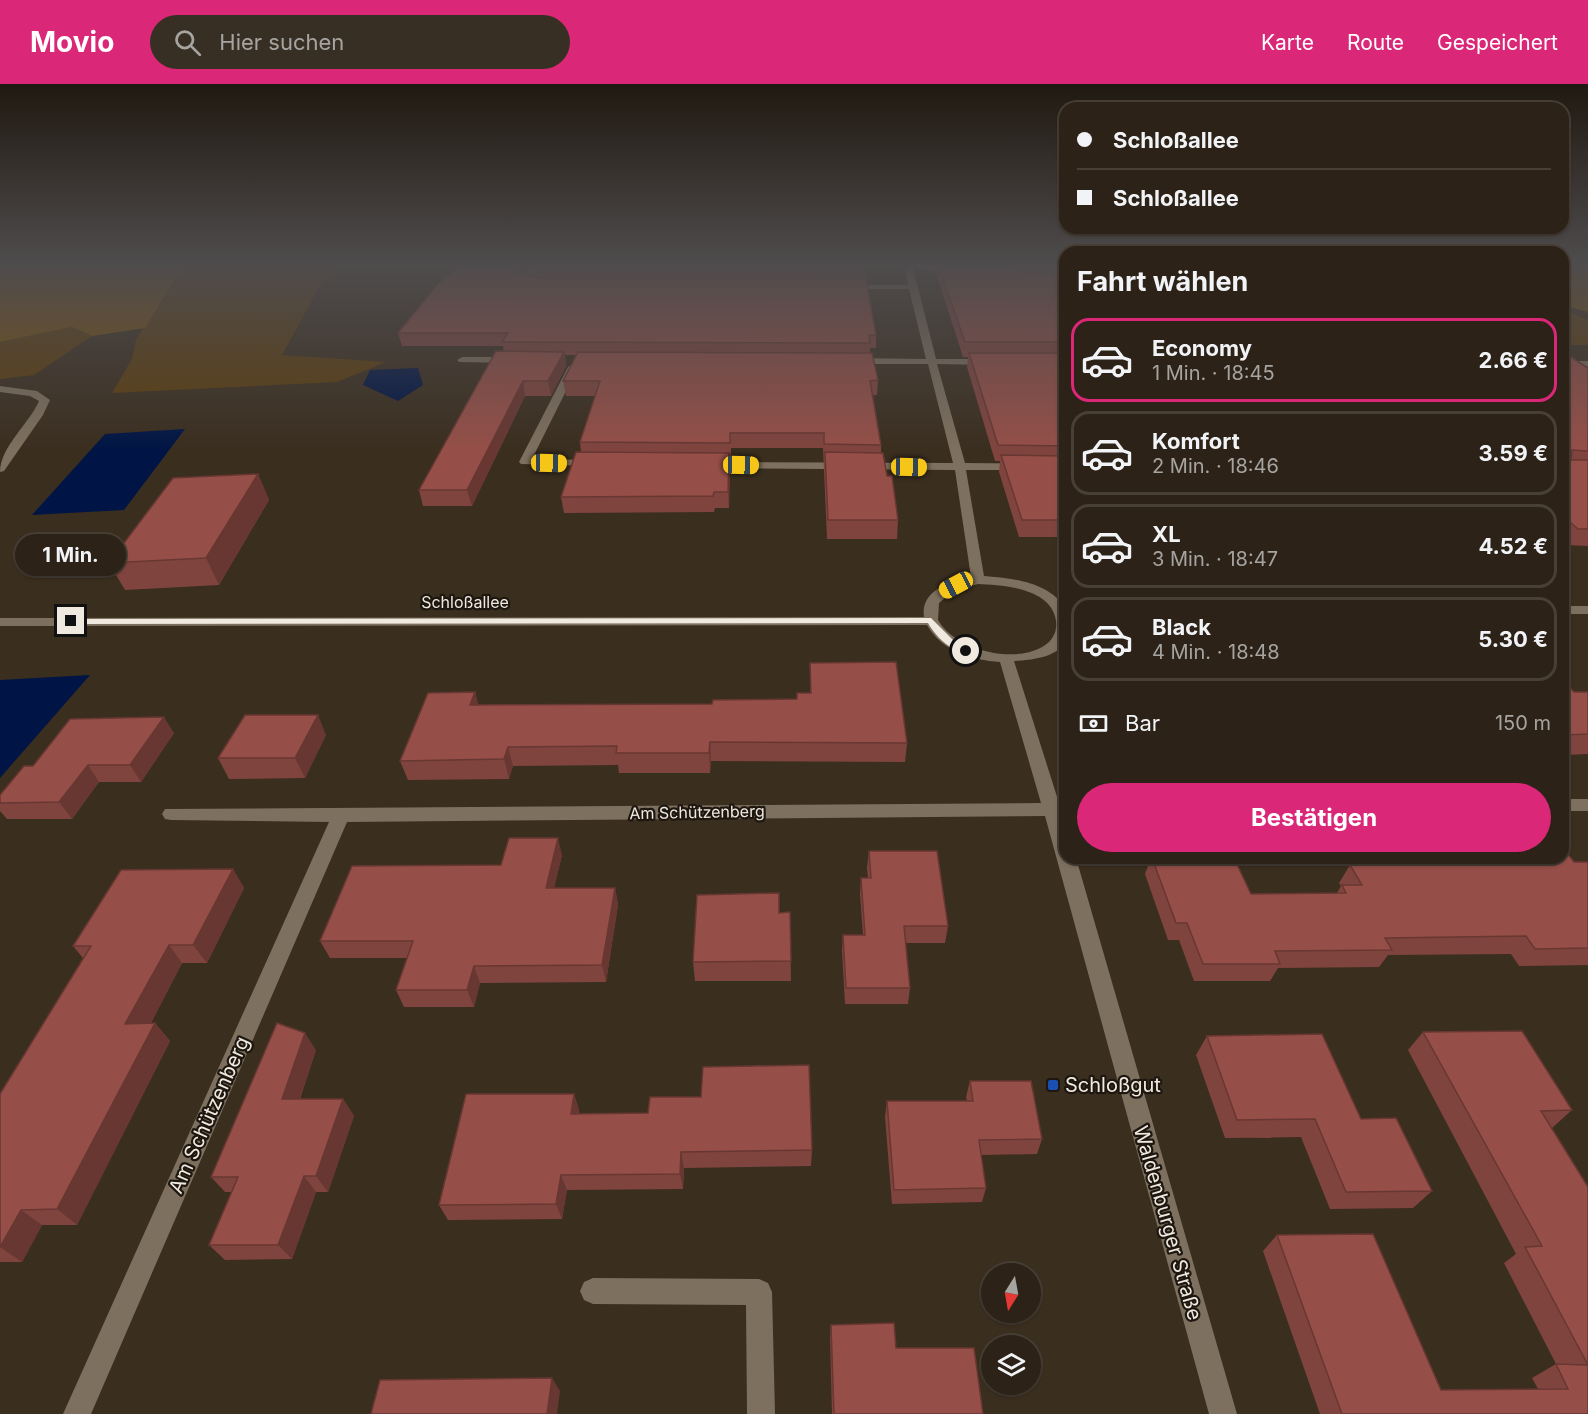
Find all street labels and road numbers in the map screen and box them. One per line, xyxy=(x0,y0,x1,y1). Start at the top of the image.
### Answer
street label: Schloßallee xyxy=(421,592,509,612)
street label: Am Schützenberg xyxy=(629,801,765,823)
street label: Am Schützenberg xyxy=(164,1033,254,1197)
street label: Waldenburger Straße xyxy=(1129,1123,1207,1323)

